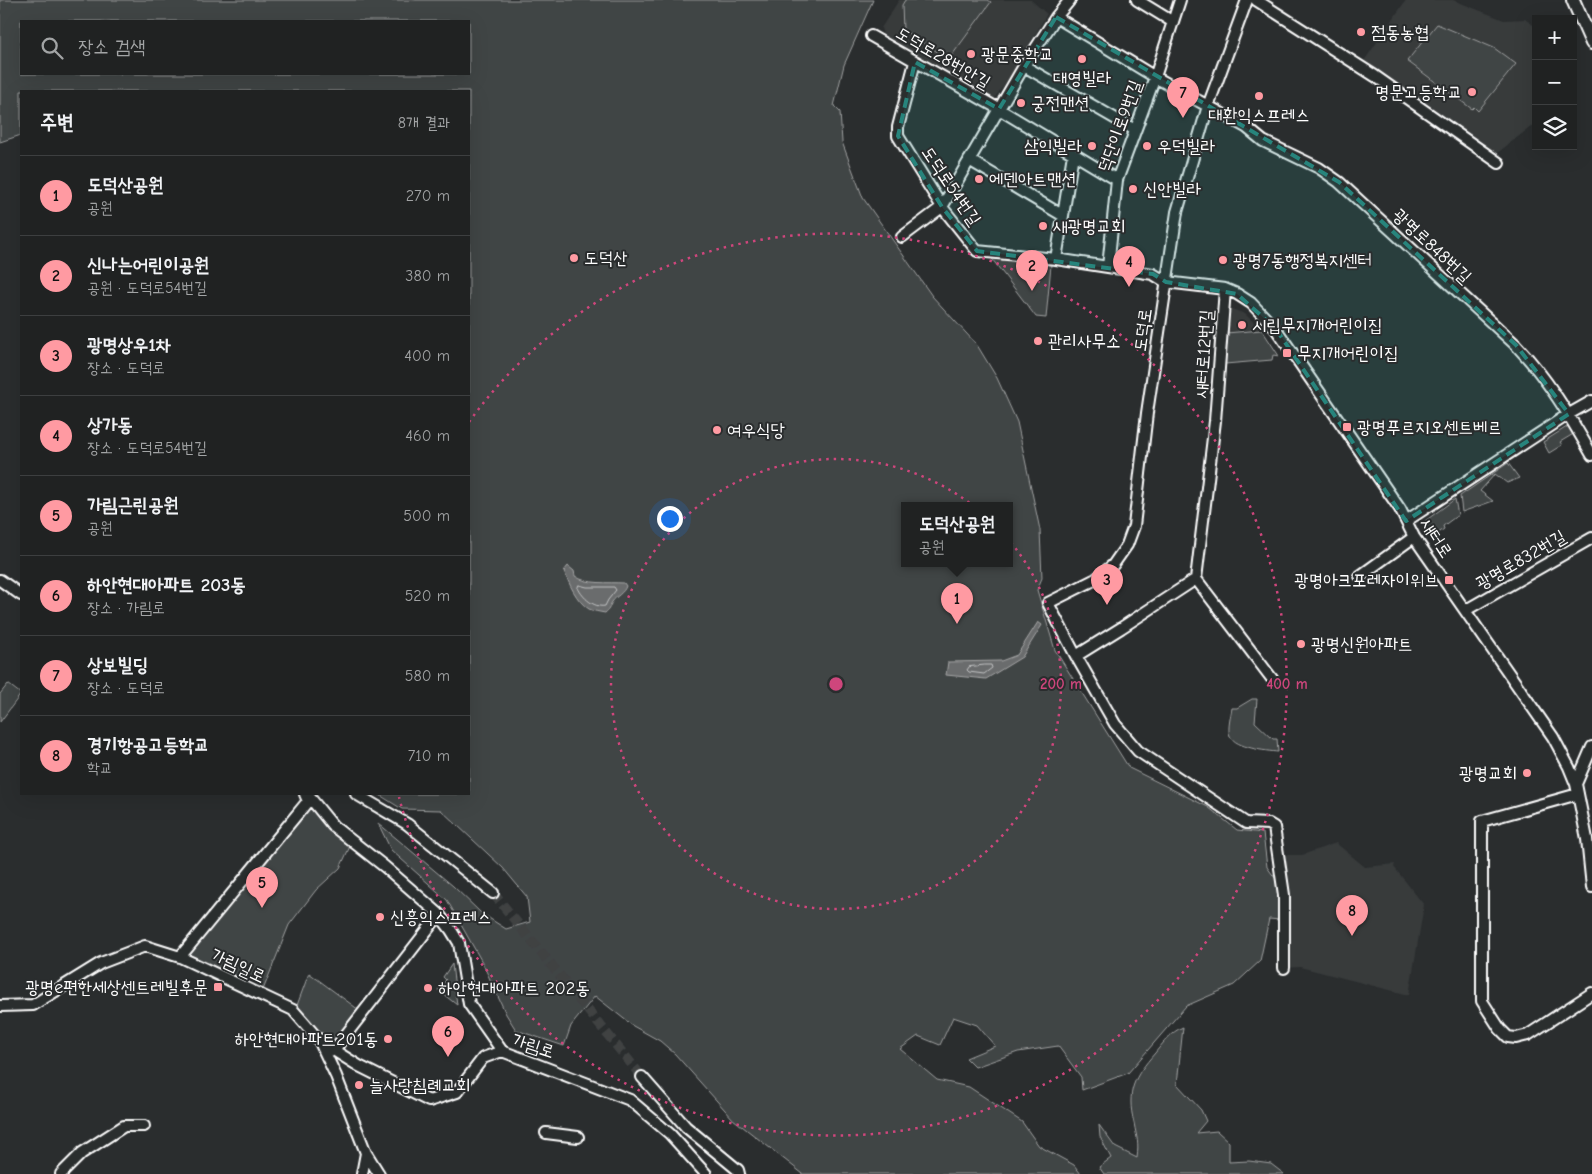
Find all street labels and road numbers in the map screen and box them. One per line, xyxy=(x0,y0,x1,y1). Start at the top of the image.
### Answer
street label: 도덕로28번안길 xyxy=(892,23,994,94)
street label: 덕단이로9번길 xyxy=(1094,77,1147,175)
street label: 도덕로54번길 xyxy=(917,142,985,230)
street label: 광명로848번길 xyxy=(1388,204,1476,288)
street label: 도덕로 xyxy=(1130,307,1156,353)
street label: 새터로12번길 xyxy=(1190,308,1218,399)
street label: 새터로 xyxy=(1415,514,1457,562)
street label: 광명로832번길 xyxy=(1472,526,1570,594)
street label: 가림일로 xyxy=(207,944,269,988)
street label: 가림로 xyxy=(509,1029,557,1063)

